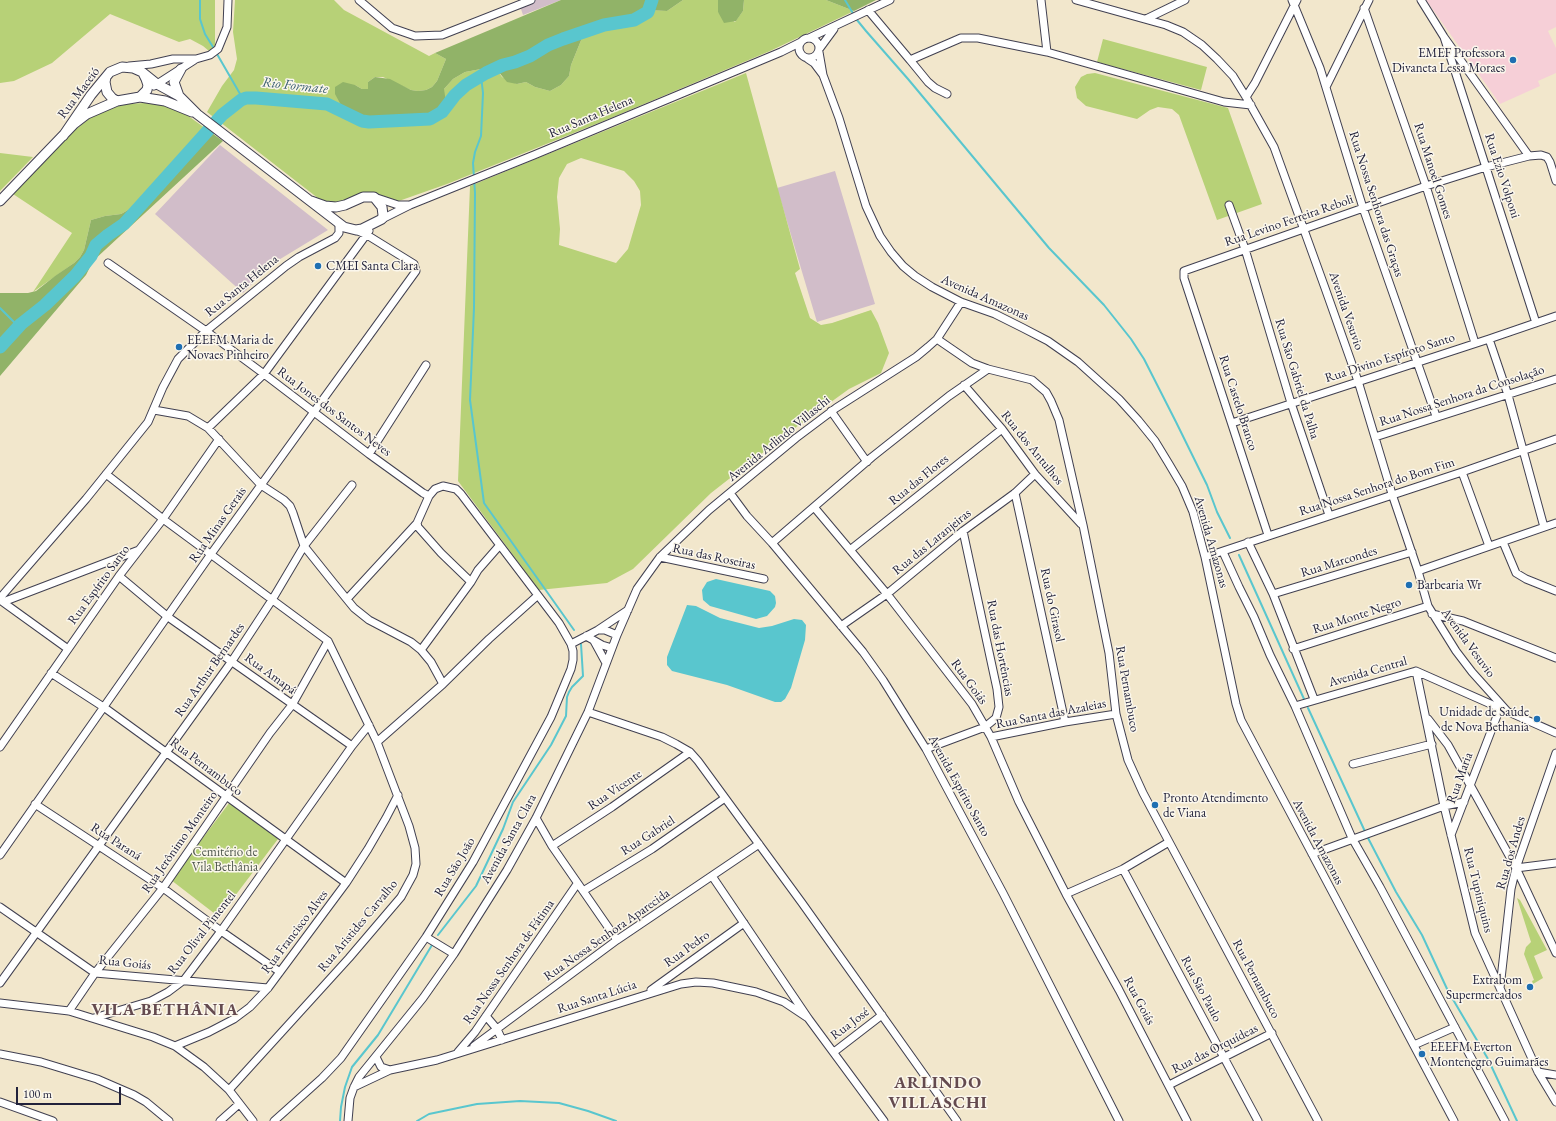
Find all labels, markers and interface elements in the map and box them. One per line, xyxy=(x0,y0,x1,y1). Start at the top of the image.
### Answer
place label: EMEF Professora Divaneta Lessa Moraes xyxy=(1392,45,1505,76)
marker: EMEF Professora Divaneta Lessa Moraes xyxy=(1508,55,1518,65)
street label: Rua Maceió xyxy=(55,64,103,122)
water label: Rio Formate xyxy=(261,74,329,98)
street label: Rua Santa Helena xyxy=(547,92,635,142)
street label: Rua Manoel Gomes xyxy=(1410,121,1456,221)
street label: Rua Nossa Senhora das Graças xyxy=(1345,129,1407,279)
street label: Rua Ezio Volponi xyxy=(1481,132,1523,220)
street label: Rua Levino Ferreira Reboli xyxy=(1222,192,1356,250)
street label: Rua Santa Helena xyxy=(202,252,282,320)
place label: CMEI Santa Clara xyxy=(326,258,418,274)
marker: CMEI Santa Clara xyxy=(313,261,323,271)
street label: Avenida Vesuvio xyxy=(1325,270,1367,352)
street label: Avenida Amazonas xyxy=(939,272,1031,324)
street label: Rua São Gabriel da Palha xyxy=(1271,317,1323,441)
street label: Rua Divino Espíroto Santo xyxy=(1323,330,1457,386)
place label: EEEFM Maria de Novaes Pinheiro xyxy=(187,332,274,363)
marker: EEEFM Maria de Novaes Pinheiro xyxy=(174,342,184,352)
street label: Rua Castelo Branco xyxy=(1215,353,1261,453)
street label: Rua Nossa Senhora da Consolação xyxy=(1378,362,1546,430)
street label: Rua Jones dos Santos Neves xyxy=(274,364,394,460)
street label: Avenida Arlindo Villaschi xyxy=(725,393,833,485)
street label: Rua dos Antulhos xyxy=(997,408,1067,488)
street label: Rua das Flores xyxy=(886,451,952,509)
street label: Rua Nossa Senhora do Bom Fim xyxy=(1297,454,1457,520)
street label: Rua Minas Gerais xyxy=(186,484,250,566)
street label: Avenida Amazonas xyxy=(1190,494,1232,590)
street label: Rua das Laranjeiras xyxy=(890,506,974,578)
street label: Rua das Roseiras xyxy=(671,541,757,573)
street label: Rua Espírito Santo xyxy=(65,542,133,628)
street label: Rua Marcondes xyxy=(1299,543,1379,581)
street label: Rua do Girasol xyxy=(1037,567,1067,643)
place label: Barbearia Wr xyxy=(1417,577,1482,593)
marker: Barbearia Wr xyxy=(1404,580,1414,590)
street label: Rua Monte Negro xyxy=(1311,594,1403,638)
street label: Rua das Hortências xyxy=(983,599,1017,697)
street label: Avenida Vesuvio xyxy=(1438,605,1498,681)
street label: Rua Arthur Bernardes xyxy=(172,620,248,720)
street label: Rua Pernambuco xyxy=(1112,645,1142,733)
street label: Rua Amapá xyxy=(241,650,299,698)
street label: Avenida Central xyxy=(1327,653,1409,691)
street label: Rua Goiás xyxy=(947,656,991,708)
street label: Rua Santa das Azaleias xyxy=(995,696,1107,732)
place label: Unidade de Saúde de Nova Bethania xyxy=(1439,704,1529,735)
marker: Unidade de Saúde de Nova Bethania xyxy=(1532,714,1542,724)
street label: Avenida Espírito Santo xyxy=(925,733,993,839)
street label: Rua Pernambuco xyxy=(167,735,245,799)
street label: Rua Maria xyxy=(1444,750,1476,806)
street label: Rua Vicente xyxy=(585,766,645,814)
street label: Rua Jerônimo Monteiro xyxy=(139,788,221,896)
place label: Pronto Atendimento de Viana xyxy=(1163,790,1268,821)
street label: Avenida Santa Clara xyxy=(478,792,540,886)
street label: Avenida Amazonas xyxy=(1289,797,1347,887)
marker: Pronto Atendimento de Viana xyxy=(1150,800,1160,810)
street label: Rua Gabriel xyxy=(618,813,678,859)
street label: Rua dos Andes xyxy=(1493,815,1529,891)
street label: Rua Paraná xyxy=(88,820,144,864)
street label: Rua São João xyxy=(431,835,479,899)
park label: Cemitério de Vila Bethânia xyxy=(192,844,258,875)
street label: Rua Tupiniquins xyxy=(1460,846,1496,934)
street label: Rua Aristides Carvalho xyxy=(315,877,401,975)
street label: Rua Nossa Senhora Aparecida xyxy=(541,886,673,984)
street label: Rua Francisco Alves xyxy=(259,887,331,977)
street label: Rua Olival Pimentel xyxy=(165,888,239,978)
street label: Rua Nossa Senhora de Fátima xyxy=(460,897,558,1027)
street label: Rua Pedro xyxy=(661,927,713,971)
street label: Rua Pernambuco xyxy=(1229,937,1283,1021)
street label: Rua Goiás xyxy=(98,953,152,973)
street label: Rua São Paulo xyxy=(1177,953,1225,1025)
place label: Extrabom Supermercados xyxy=(1446,972,1522,1003)
street label: Rua Goiás xyxy=(1120,974,1158,1028)
street label: Rua Santa Lúcia xyxy=(556,977,638,1017)
marker: Extrabom Supermercados xyxy=(1525,982,1535,992)
district label: VILA BETHÂNIA xyxy=(91,1000,239,1020)
street label: Rua José xyxy=(828,1005,872,1043)
street label: Rua das Orquídeas xyxy=(1169,1021,1261,1077)
place label: EEEFM Everton Montenegro Guimarães xyxy=(1430,1039,1548,1070)
marker: EEEFM Everton Montenegro Guimarães xyxy=(1417,1049,1427,1059)
district label: ARLINDO VILLASCHI xyxy=(888,1073,988,1113)
scale bar xyxy=(18,1079,123,1105)
text: 100 m xyxy=(23,1086,52,1102)

